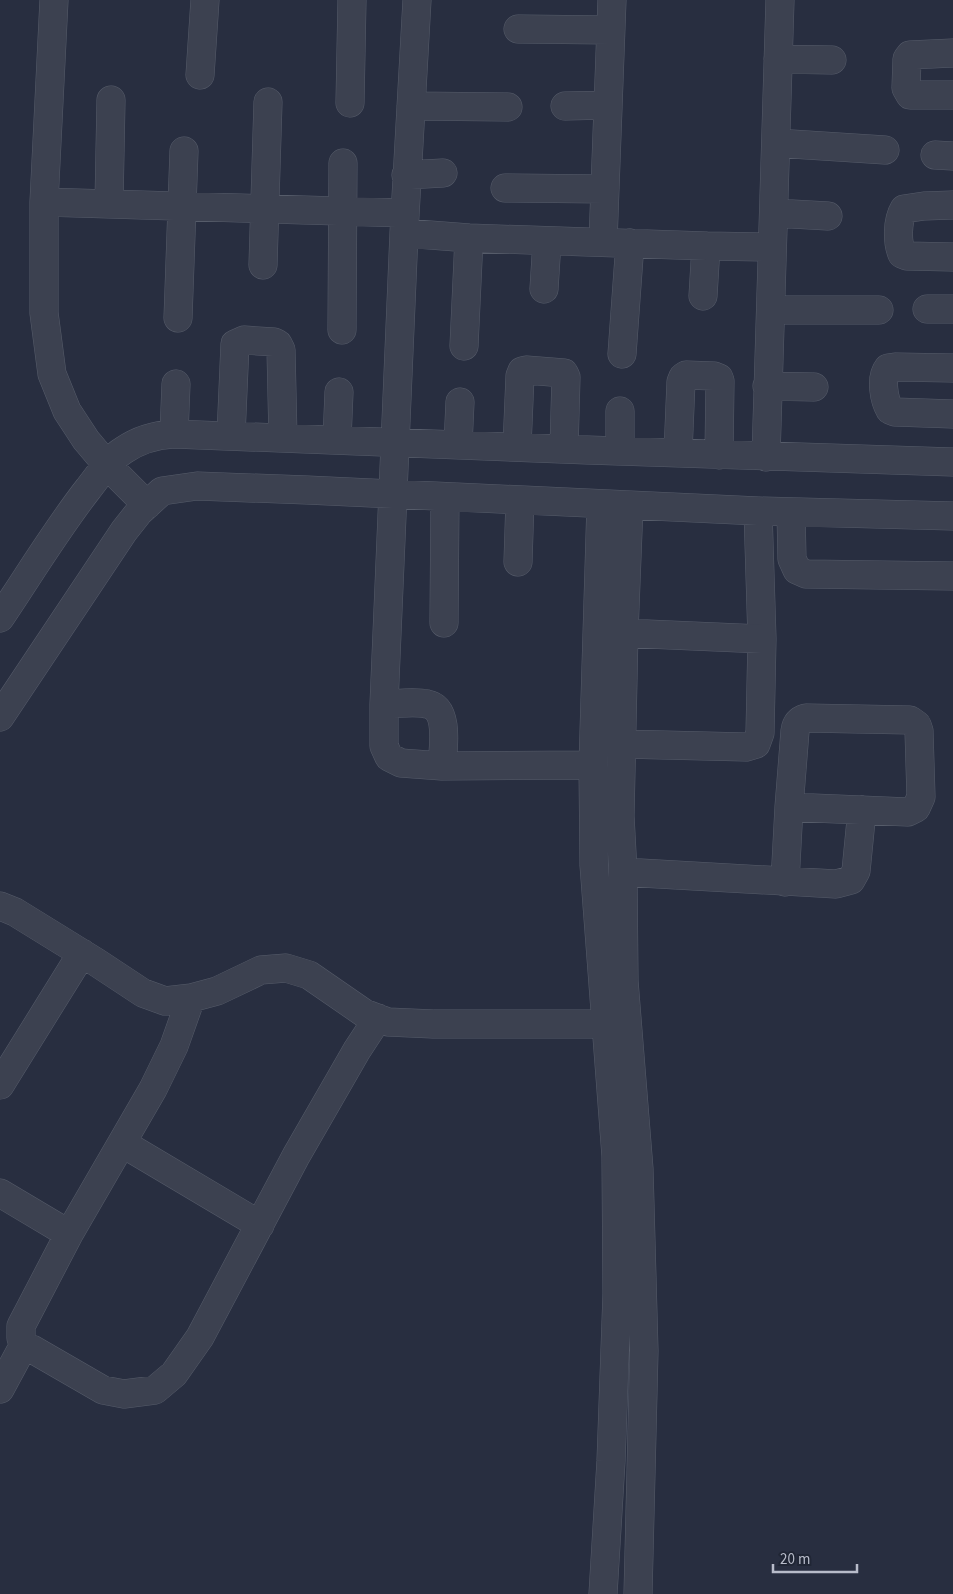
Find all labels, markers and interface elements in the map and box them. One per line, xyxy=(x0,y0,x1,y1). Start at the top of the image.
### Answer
scale bar xyxy=(773,1542,857,1574)
text: 20 m xyxy=(780,1549,810,1570)

